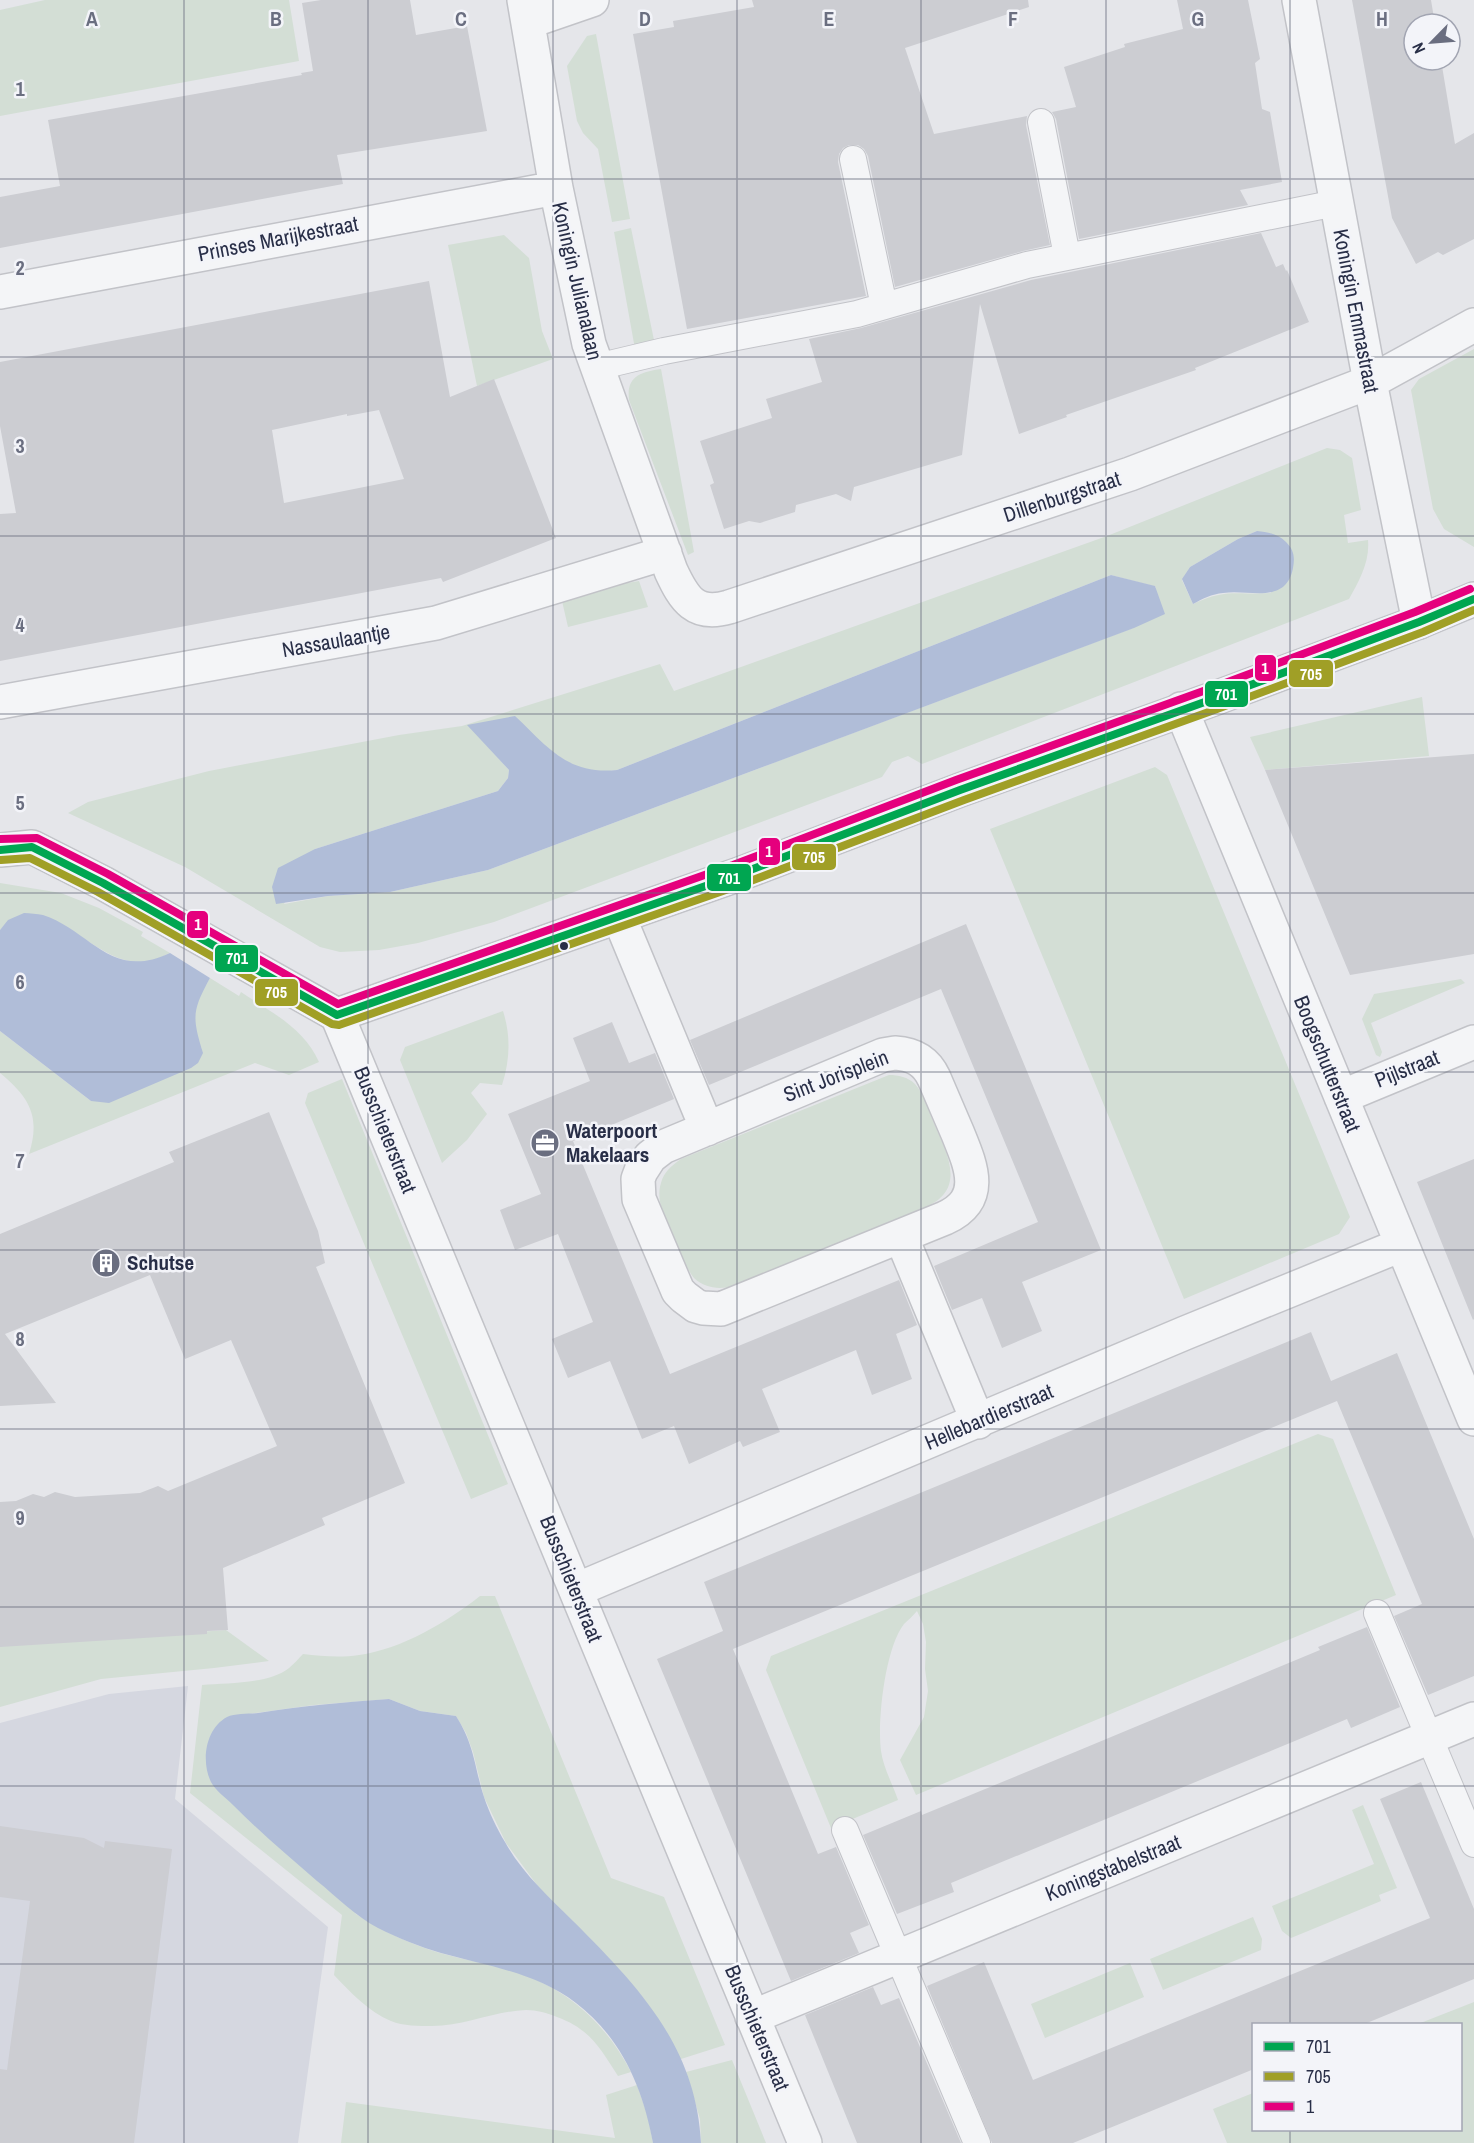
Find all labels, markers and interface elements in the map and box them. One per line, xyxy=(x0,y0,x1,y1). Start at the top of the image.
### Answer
text: A xyxy=(86,5,98,32)
text: B xyxy=(270,5,282,32)
text: C xyxy=(455,5,467,32)
text: D xyxy=(639,5,651,32)
text: E xyxy=(824,5,835,32)
text: F xyxy=(1008,5,1018,32)
text: G xyxy=(1192,5,1204,32)
text: H xyxy=(1376,5,1388,32)
north arrow xyxy=(1402,12,1462,72)
text: N xyxy=(1406,39,1430,57)
text: 1 xyxy=(15,75,25,102)
street label: Koningin Julianalaan xyxy=(545,199,610,363)
street label: Prinses Marijkestraat xyxy=(195,209,361,268)
street label: Koningin Emmastraat xyxy=(1326,226,1387,396)
text: 2 xyxy=(15,254,25,281)
text: 3 xyxy=(15,432,25,459)
street label: Dillenburgstraat xyxy=(1000,464,1124,529)
text: 4 xyxy=(15,611,25,638)
street label: Nassaulaantje xyxy=(280,617,392,664)
line badge: 1 xyxy=(1254,654,1277,682)
text: 1 xyxy=(1261,657,1269,679)
line badge: 705 xyxy=(1288,659,1334,688)
text: 705 xyxy=(1300,663,1322,685)
line badge: 701 xyxy=(1204,680,1249,708)
text: 701 xyxy=(1215,683,1238,705)
text: 5 xyxy=(15,789,25,816)
line badge: 1 xyxy=(758,837,781,866)
text: 1 xyxy=(765,840,773,862)
line badge: 705 xyxy=(791,843,837,871)
text: 705 xyxy=(803,846,825,868)
line badge: 701 xyxy=(706,863,752,892)
text: 701 xyxy=(718,867,741,889)
line badge: 1 xyxy=(186,910,209,939)
text: 1 xyxy=(194,913,202,935)
unlabelled marker xyxy=(558,940,570,952)
line badge: 701 xyxy=(214,944,259,973)
text: 701 xyxy=(226,947,249,969)
text: 6 xyxy=(15,968,25,995)
line badge: 705 xyxy=(254,978,299,1007)
text: 705 xyxy=(265,981,287,1003)
street label: Boogschutterstraat xyxy=(1287,991,1368,1136)
street label: Sint Jorisplein xyxy=(779,1042,892,1109)
street label: Pijlstraat xyxy=(1370,1042,1443,1095)
street label: Busschieterstraat xyxy=(347,1062,424,1198)
place label: Waterpoort Makelaars xyxy=(566,1116,657,1169)
office icon: Waterpoort Makelaars xyxy=(529,1127,561,1159)
text: 7 xyxy=(15,1147,25,1174)
building icon: Schutse xyxy=(90,1247,122,1279)
place label: Schutse xyxy=(127,1248,194,1277)
text: 8 xyxy=(15,1325,25,1352)
street label: Hellebardierstraat xyxy=(920,1376,1058,1457)
text: 9 xyxy=(15,1504,25,1531)
street label: Busschieterstraat xyxy=(533,1511,610,1647)
street label: Koningstabelstraat xyxy=(1041,1827,1185,1908)
street label: Busschieterstraat xyxy=(718,1960,797,2095)
legend xyxy=(1252,2023,1462,2131)
text: 701 xyxy=(1306,2034,1331,2059)
text: 705 xyxy=(1306,2064,1331,2089)
text: 1 xyxy=(1306,2094,1315,2119)

